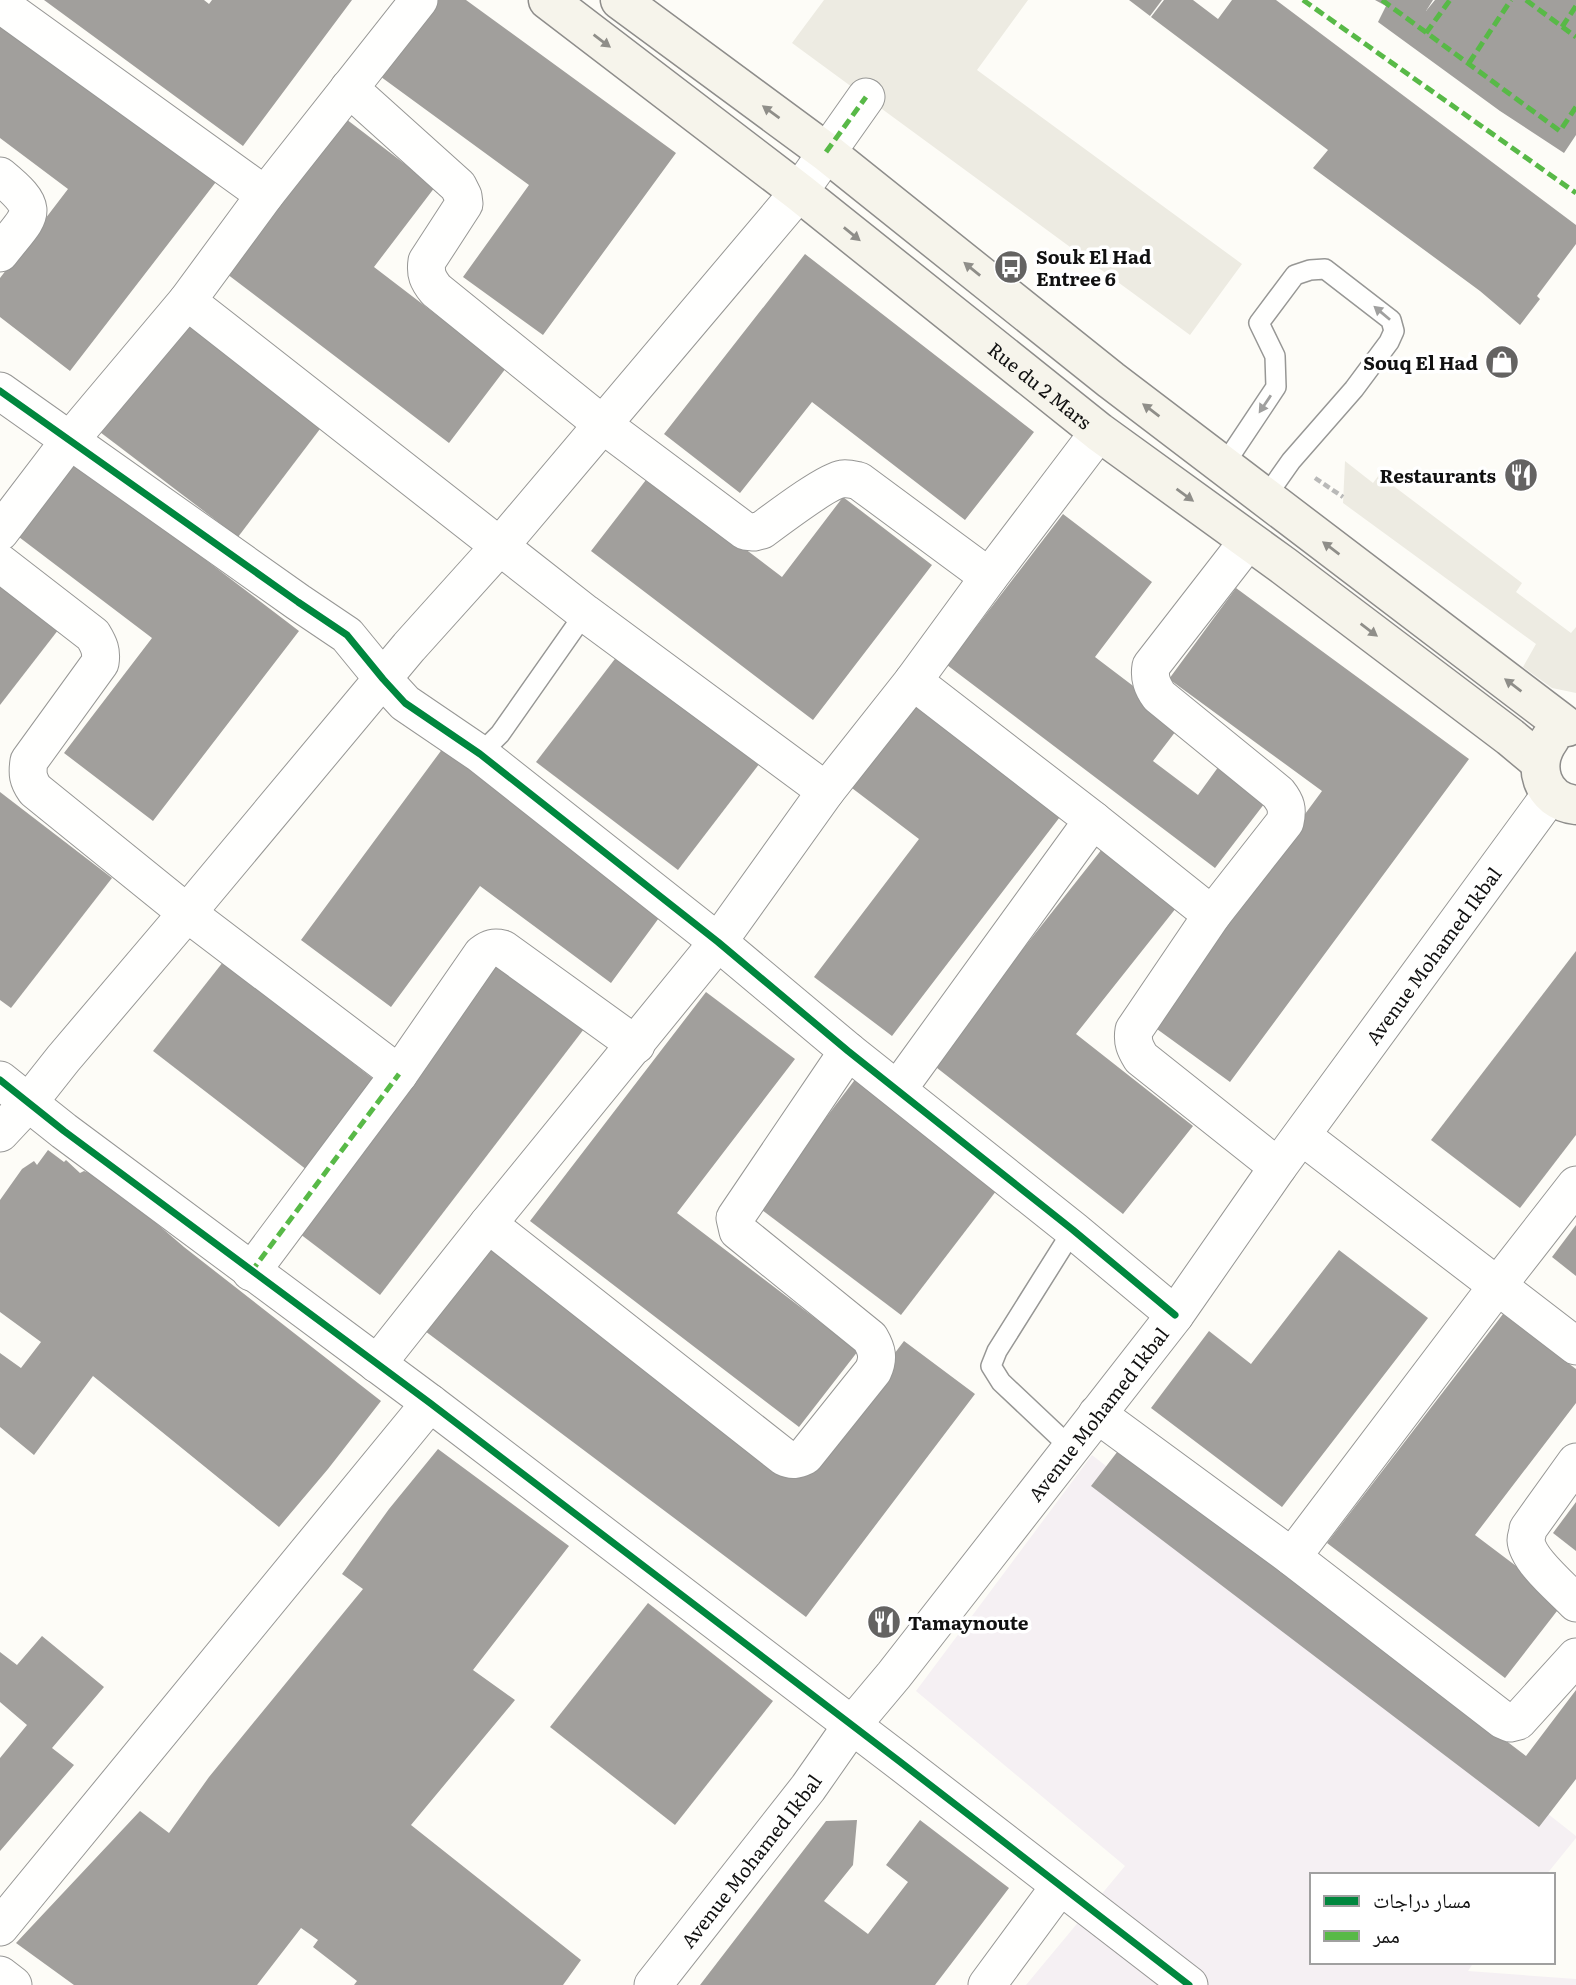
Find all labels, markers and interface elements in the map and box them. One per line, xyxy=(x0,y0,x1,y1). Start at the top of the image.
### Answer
one-way arrow xyxy=(593,34,611,49)
one-way arrow xyxy=(762,105,780,119)
one-way arrow xyxy=(843,227,861,241)
place label: Souk El Had Entree 6 xyxy=(1036,242,1152,292)
bus stop icon: Souk El Had Entree 6 xyxy=(992,248,1030,286)
one-way arrow xyxy=(963,262,981,276)
one-way arrow xyxy=(1374,306,1392,321)
street label: Rue du 2 Mars xyxy=(982,335,1098,435)
shop icon: Souq El Had xyxy=(1483,343,1521,381)
place label: Souq El Had xyxy=(1363,348,1478,376)
one-way arrow xyxy=(1258,395,1272,413)
one-way arrow xyxy=(1142,402,1160,417)
restaurant icon: Restaurants xyxy=(1502,456,1540,494)
place label: Restaurants xyxy=(1380,461,1496,489)
one-way arrow xyxy=(1176,488,1194,503)
one-way arrow xyxy=(1322,541,1340,555)
one-way arrow xyxy=(1360,622,1378,636)
one-way arrow xyxy=(1504,678,1522,693)
street label: Avenue Mohamed Ikbal xyxy=(1358,861,1507,1050)
street label: Avenue Mohamed Ikbal xyxy=(1021,1321,1175,1507)
restaurant icon: Tamaynoute xyxy=(865,1603,903,1641)
place label: Tamaynoute xyxy=(908,1608,1029,1636)
street label: Avenue Mohamed Ikbal xyxy=(674,1768,828,1954)
legend xyxy=(1310,1873,1555,1964)
text: مسار دراجات xyxy=(1373,1883,1471,1914)
text: ممر xyxy=(1372,1918,1400,1949)

